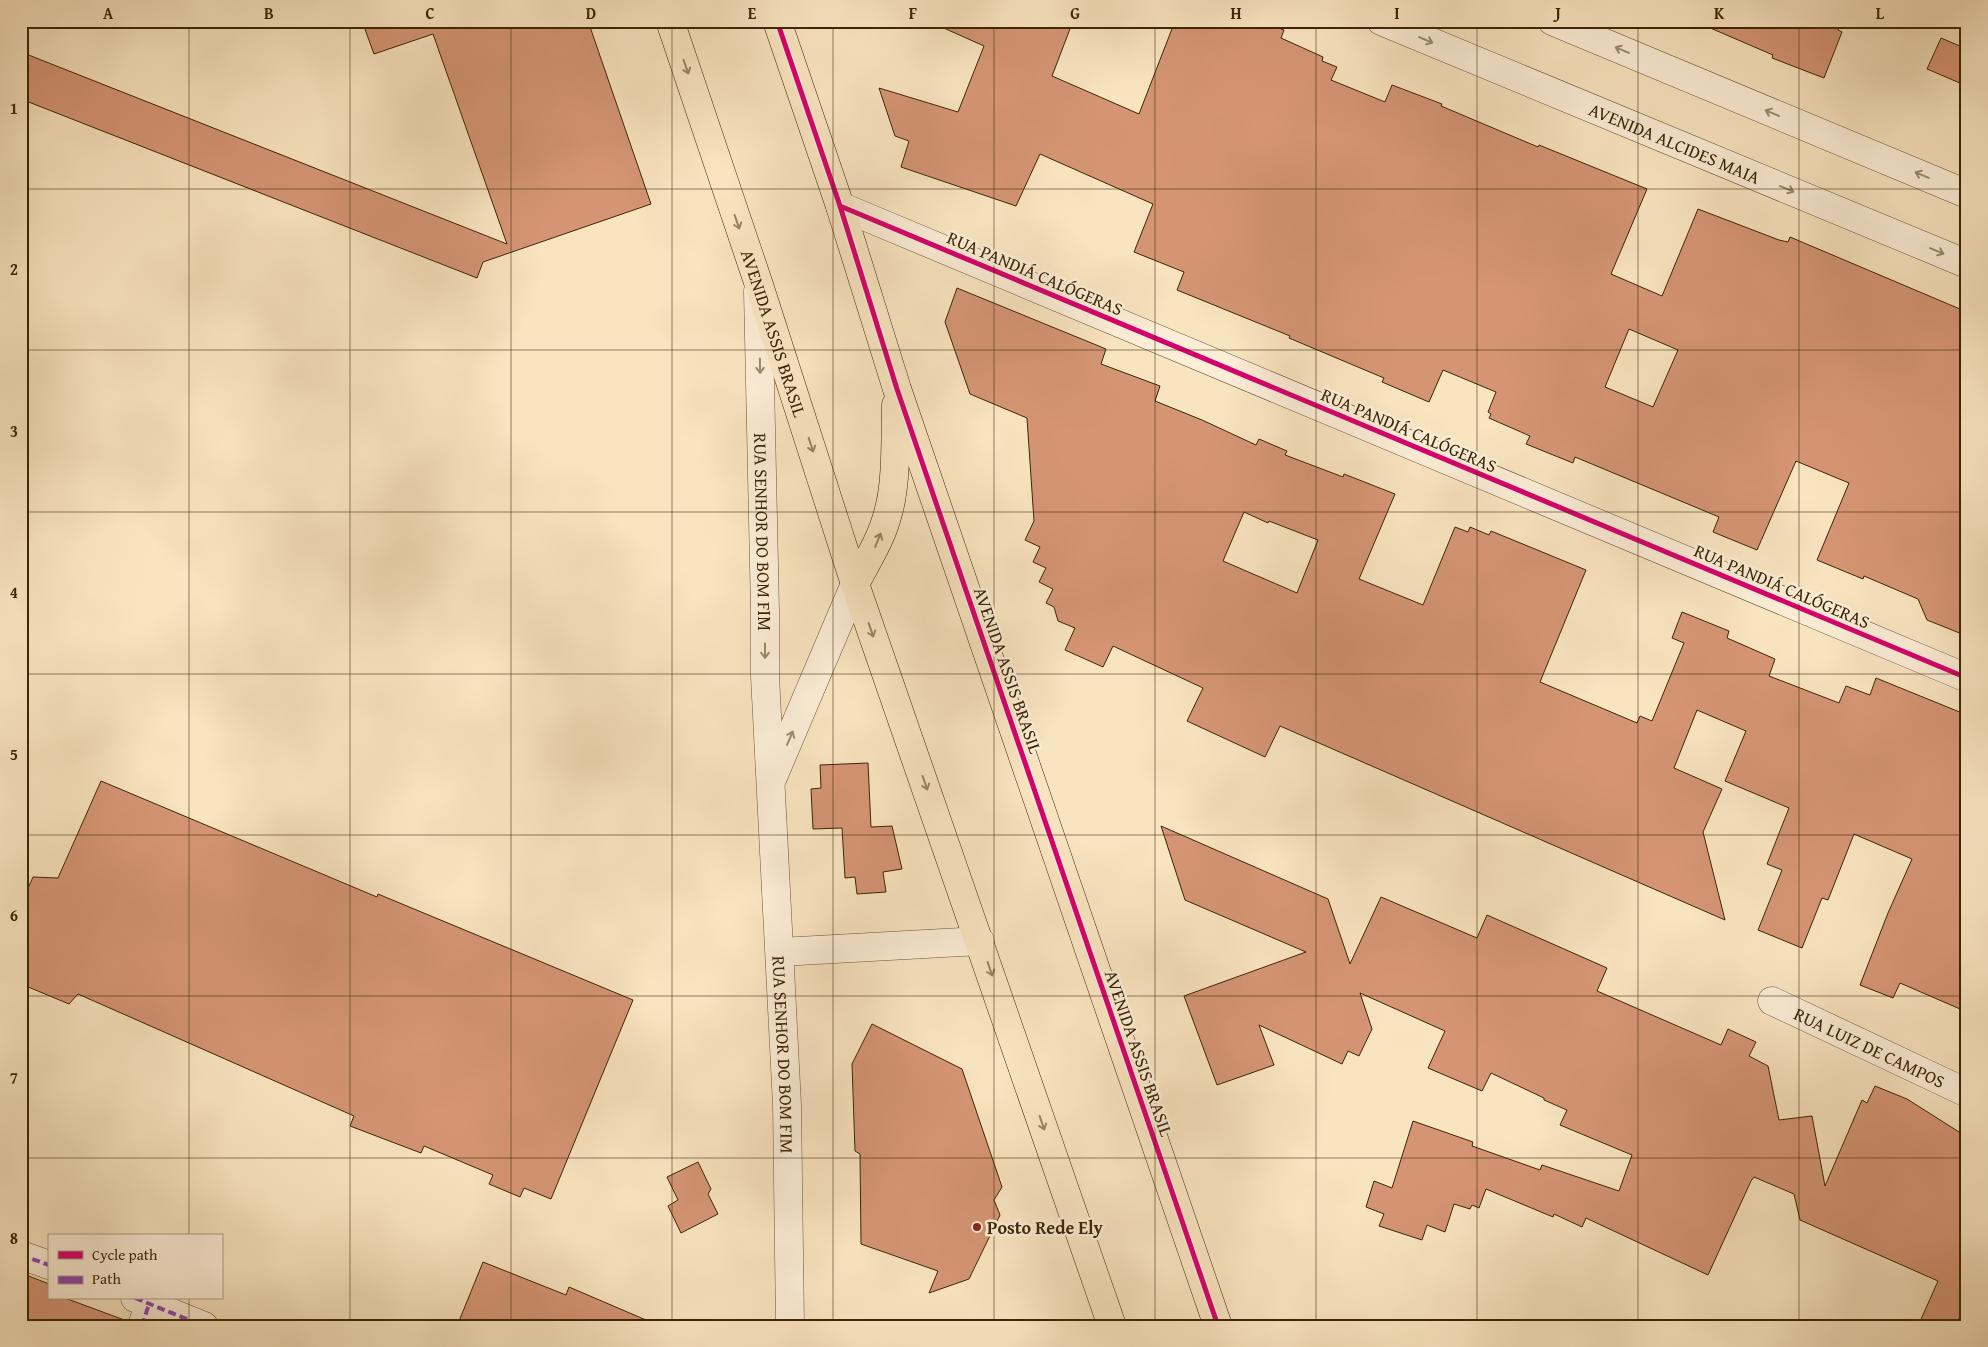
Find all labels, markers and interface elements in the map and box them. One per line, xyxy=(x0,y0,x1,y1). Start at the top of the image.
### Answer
text: A xyxy=(103,1,114,25)
text: B xyxy=(264,1,274,25)
text: C xyxy=(425,1,435,25)
text: D xyxy=(586,1,596,25)
text: E xyxy=(748,1,757,25)
text: F xyxy=(909,1,917,25)
text: G xyxy=(1070,1,1080,25)
text: H xyxy=(1230,1,1242,25)
text: I xyxy=(1394,1,1400,25)
text: J xyxy=(1552,1,1561,25)
text: K xyxy=(1714,1,1725,25)
text: L xyxy=(1876,1,1885,25)
one-way arrow xyxy=(1418,36,1433,45)
one-way arrow xyxy=(1615,45,1630,55)
one-way arrow xyxy=(682,59,691,75)
street label: AVENIDA ALCIDES MAIA xyxy=(1585,95,1765,190)
text: 1 xyxy=(10,96,18,120)
one-way arrow xyxy=(1765,107,1780,117)
one-way arrow xyxy=(1915,170,1930,180)
one-way arrow xyxy=(1779,185,1794,195)
one-way arrow xyxy=(733,213,743,229)
street label: RUA PANDIÁ CALÓGERAS xyxy=(943,224,1127,322)
street label: AVENIDA ASSIS BRASIL xyxy=(734,246,814,420)
one-way arrow xyxy=(1929,247,1944,257)
text: 2 xyxy=(10,257,18,281)
one-way arrow xyxy=(755,358,764,374)
street label: RUA PANDIÁ CALÓGERAS xyxy=(1317,381,1501,479)
text: 3 xyxy=(10,419,18,443)
street label: RUA SENHOR DO BOM FIM xyxy=(748,433,779,631)
one-way arrow xyxy=(806,437,816,453)
one-way arrow xyxy=(873,533,883,548)
street label: RUA PANDIÁ CALÓGERAS xyxy=(1690,537,1874,635)
text: 4 xyxy=(10,580,18,604)
street label: AVENIDA ASSIS BRASIL xyxy=(967,583,1049,757)
one-way arrow xyxy=(867,621,877,637)
one-way arrow xyxy=(760,642,770,659)
one-way arrow xyxy=(786,731,795,746)
text: 5 xyxy=(10,742,18,766)
one-way arrow xyxy=(921,775,930,790)
text: 6 xyxy=(10,903,18,927)
street label: RUA SENHOR DO BOM FIM xyxy=(766,955,801,1154)
one-way arrow xyxy=(986,961,995,977)
street label: AVENIDA ASSIS BRASIL xyxy=(1098,966,1180,1140)
street label: RUA LUIZ DE CAMPOS xyxy=(1790,1000,1950,1094)
text: 7 xyxy=(10,1065,18,1089)
one-way arrow xyxy=(1038,1115,1047,1131)
place label: Posto Rede Ely xyxy=(987,1214,1103,1241)
marker: Posto Rede Ely xyxy=(971,1221,983,1233)
text: 8 xyxy=(10,1226,18,1250)
legend xyxy=(48,1234,222,1300)
text: Cycle path xyxy=(92,1244,158,1265)
text: Path xyxy=(92,1268,121,1289)

